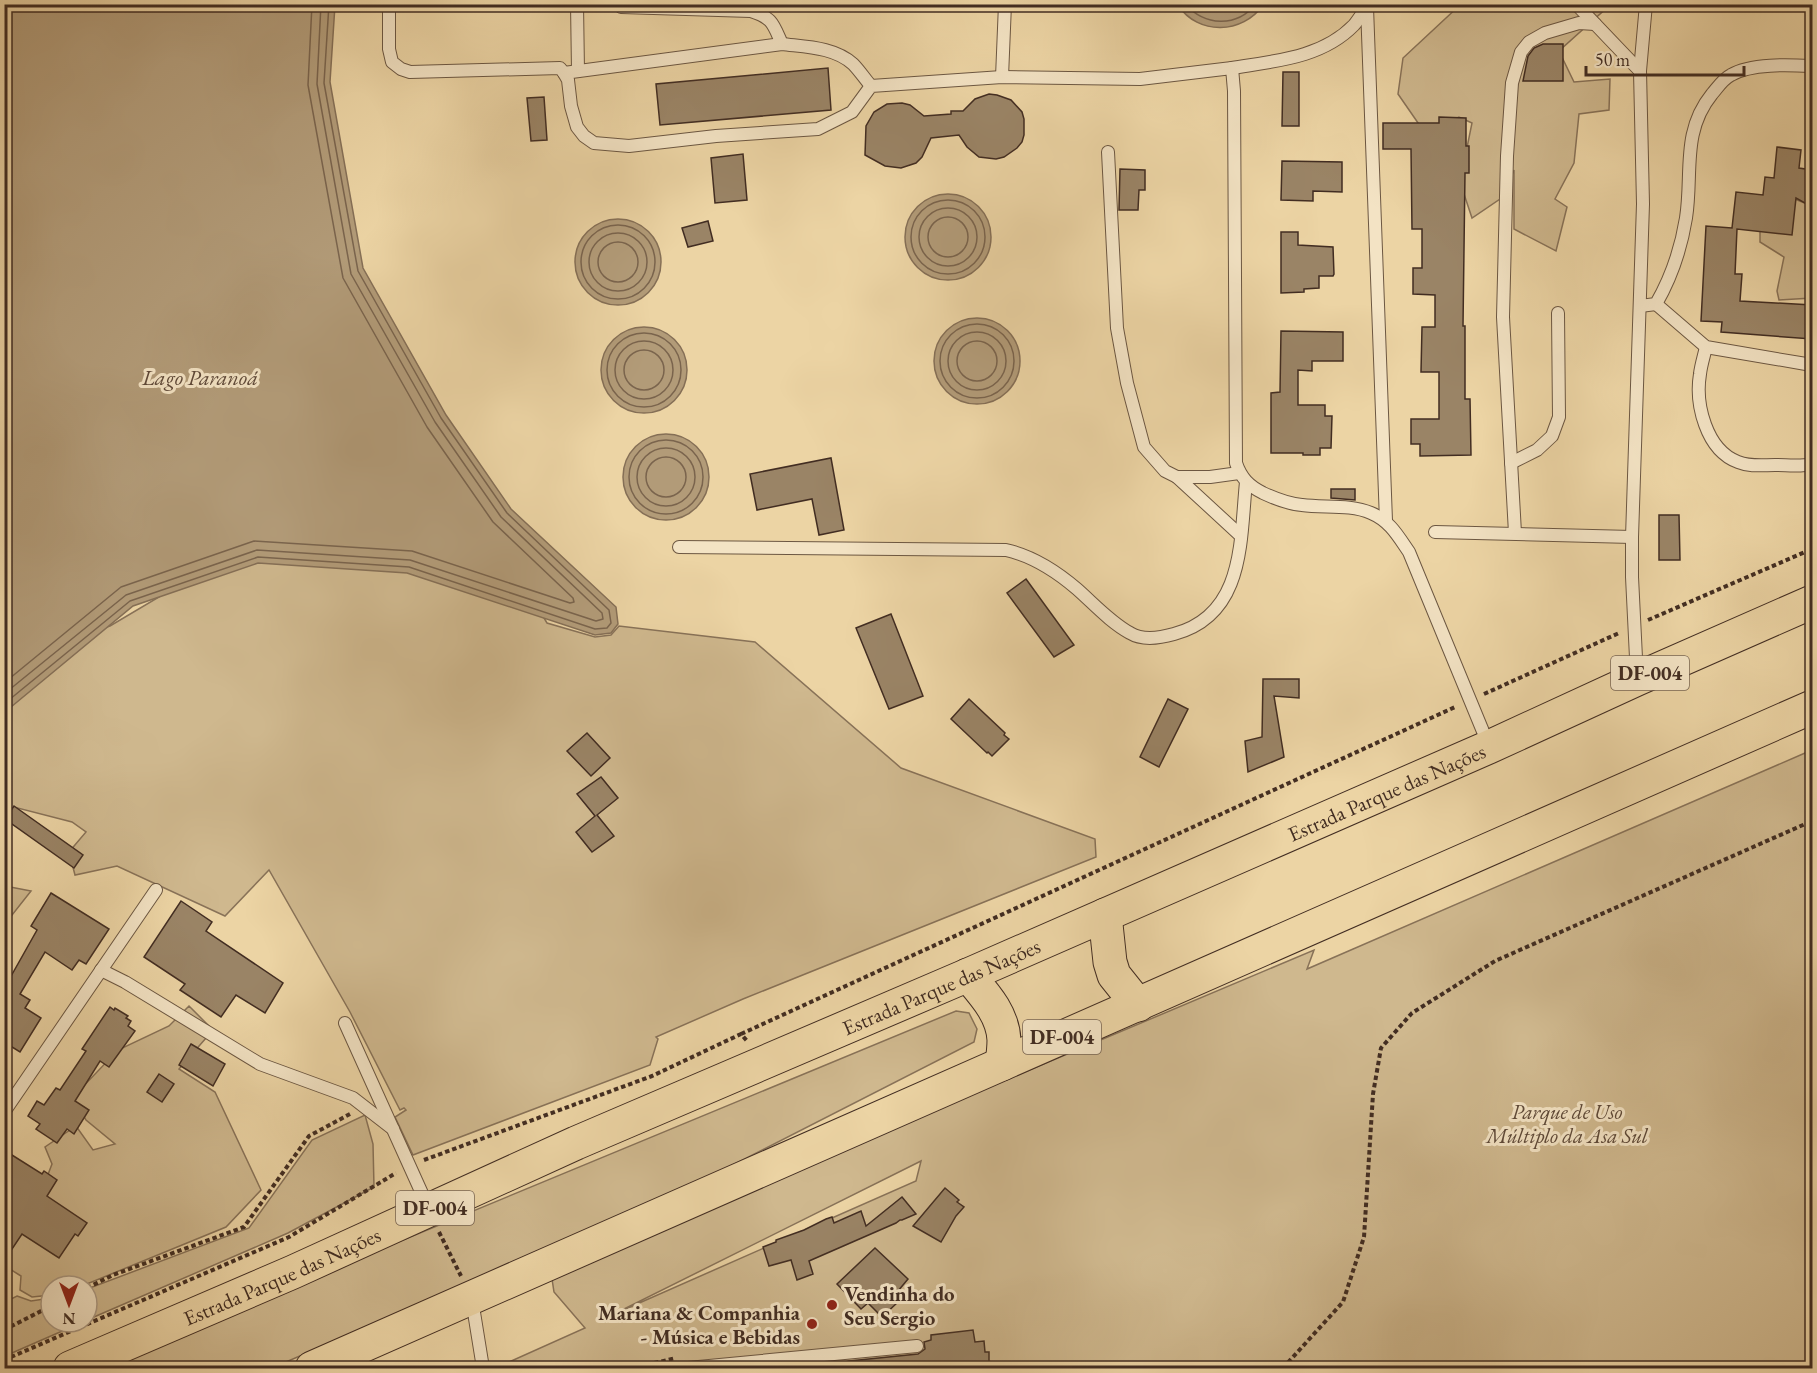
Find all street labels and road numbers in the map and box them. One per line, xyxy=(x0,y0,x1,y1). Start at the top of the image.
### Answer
road number: DF-004 xyxy=(1611,656,1689,690)
street label: Estrada Parque das Nações xyxy=(1283,737,1490,847)
street label: Estrada Parque das Nações xyxy=(838,932,1044,1041)
road number: DF-004 xyxy=(1023,1020,1101,1054)
road number: DF-004 xyxy=(396,1191,474,1225)
street label: Estrada Parque das Nações xyxy=(179,1220,385,1331)

